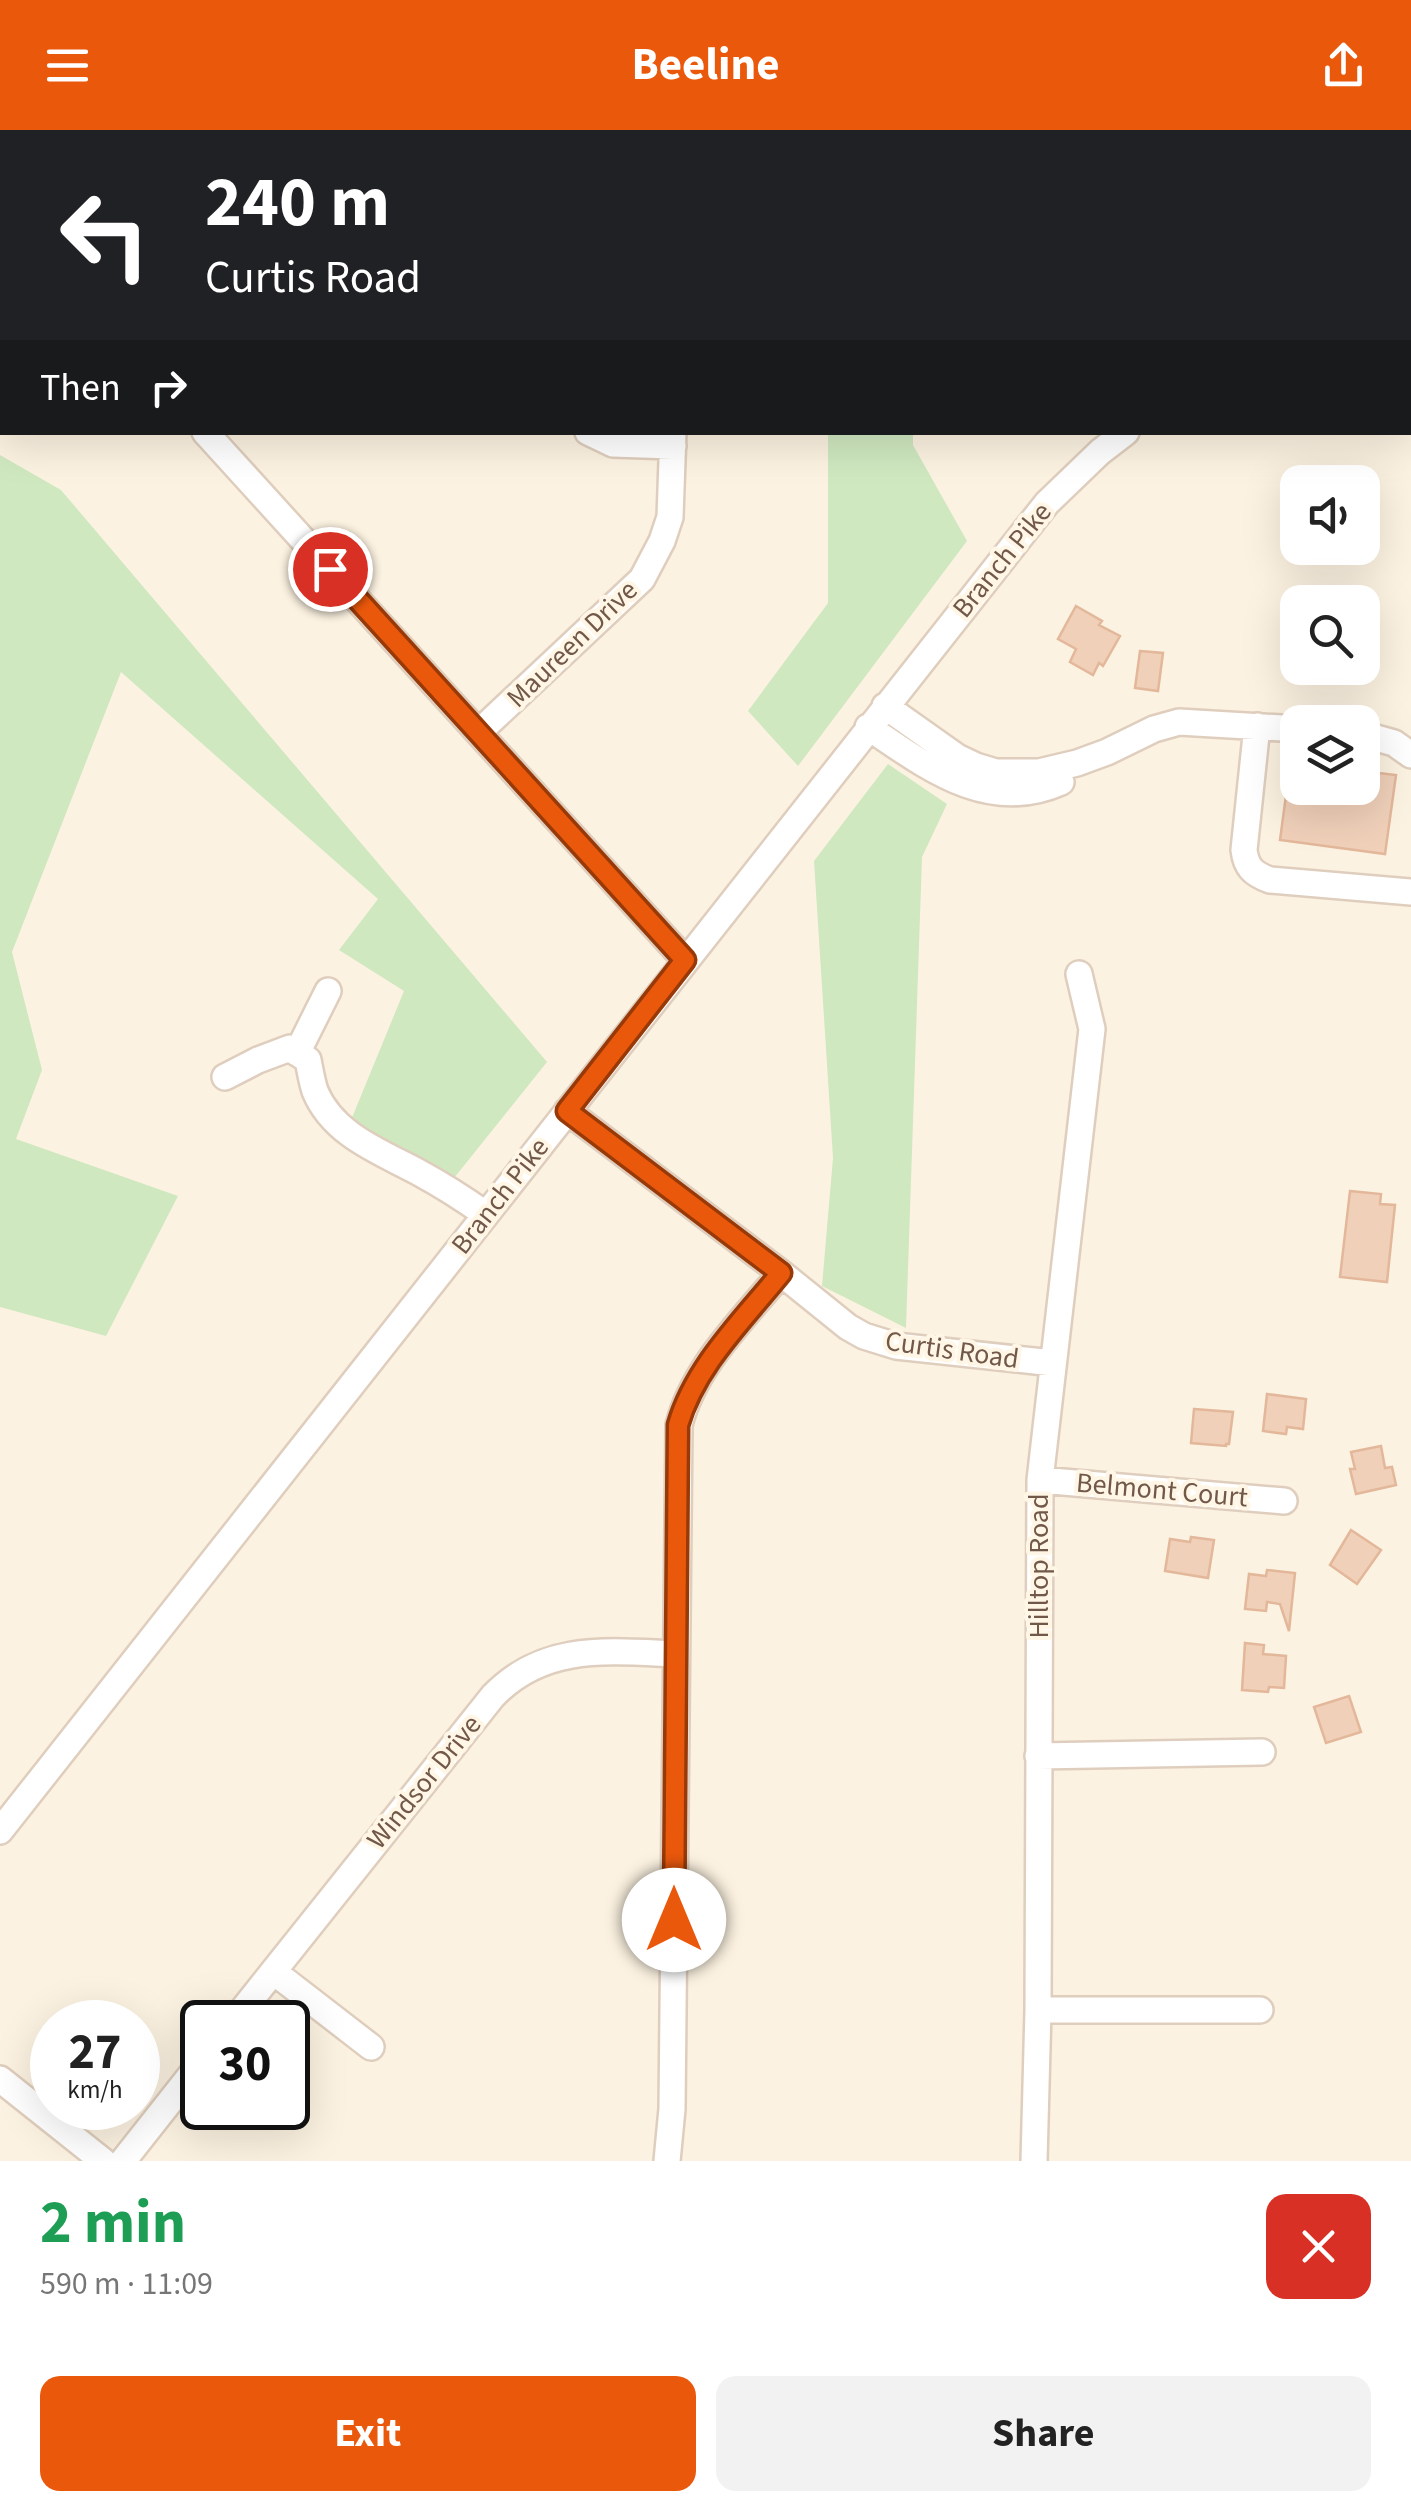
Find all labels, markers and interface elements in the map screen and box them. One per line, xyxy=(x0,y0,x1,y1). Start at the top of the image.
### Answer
text: Beeline xyxy=(631,33,780,97)
icon: menu xyxy=(40,38,95,93)
icon: share xyxy=(1316,38,1371,93)
text: 240 m xyxy=(205,153,390,253)
icon: left xyxy=(40,170,170,300)
text: Curtis Road xyxy=(205,246,421,310)
icon: right xyxy=(141,360,196,415)
text: Then xyxy=(40,361,121,415)
map controls xyxy=(1280,465,1380,805)
button: sound xyxy=(1280,465,1380,565)
street label: Branch Pike xyxy=(943,494,1061,626)
pin xyxy=(288,527,373,612)
icon: arrive xyxy=(303,542,358,597)
street label: Maureen Drive xyxy=(497,571,647,717)
button: search xyxy=(1280,585,1380,685)
button: layers xyxy=(1280,705,1380,805)
street label: Branch Pike xyxy=(442,1129,558,1263)
street label: Curtis Road xyxy=(883,1321,1021,1379)
street label: Belmont Court xyxy=(1075,1463,1250,1517)
street label: Hilltop Road xyxy=(1019,1494,1059,1638)
street label: Windsor Drive xyxy=(357,1706,491,1858)
position arrow xyxy=(622,1868,726,1972)
speed limit sign: 30 xyxy=(180,2000,310,2130)
text: 27 xyxy=(69,2017,121,2088)
text: km/h xyxy=(67,2072,123,2108)
text: 2 min xyxy=(40,2181,186,2266)
button: close xyxy=(1266,2194,1371,2299)
text: 590 m · 11:09 xyxy=(40,2261,213,2307)
button: Exit xyxy=(40,2376,696,2491)
button: Share xyxy=(716,2376,1371,2491)

